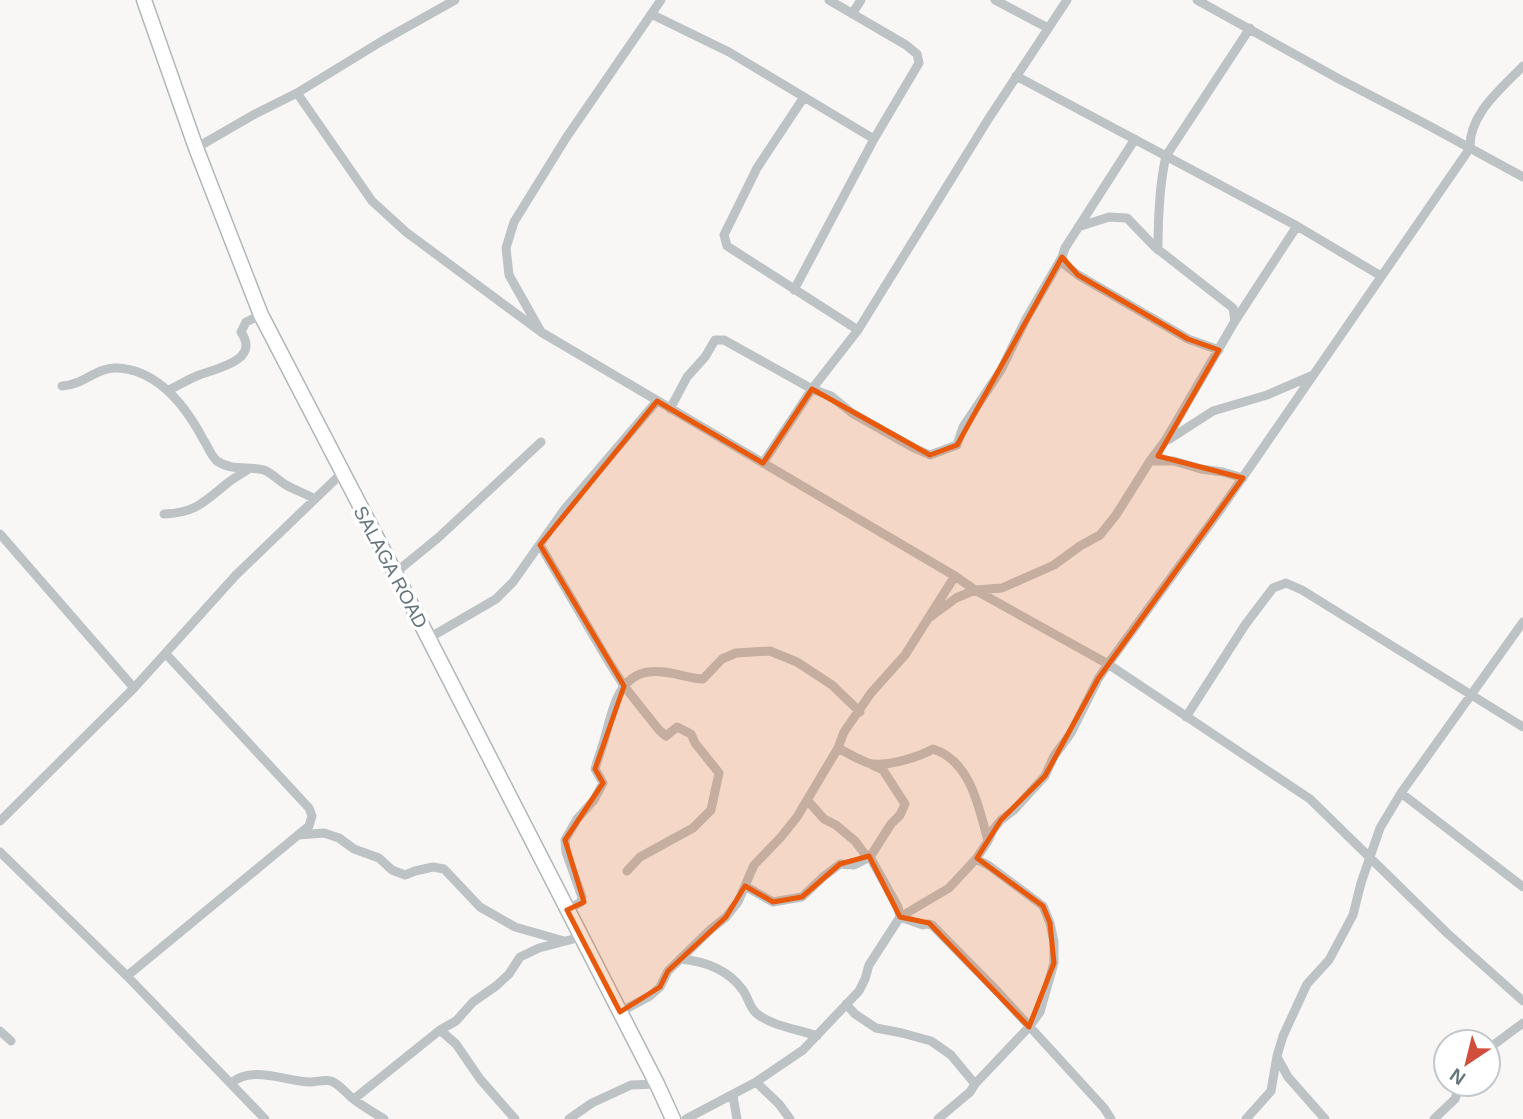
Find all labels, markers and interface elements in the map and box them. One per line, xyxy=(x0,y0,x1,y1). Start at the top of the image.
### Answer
street label: SALAGA ROAD xyxy=(350,503,432,632)
north arrow xyxy=(1432,1028,1502,1098)
text: N xyxy=(1446,1064,1469,1089)

